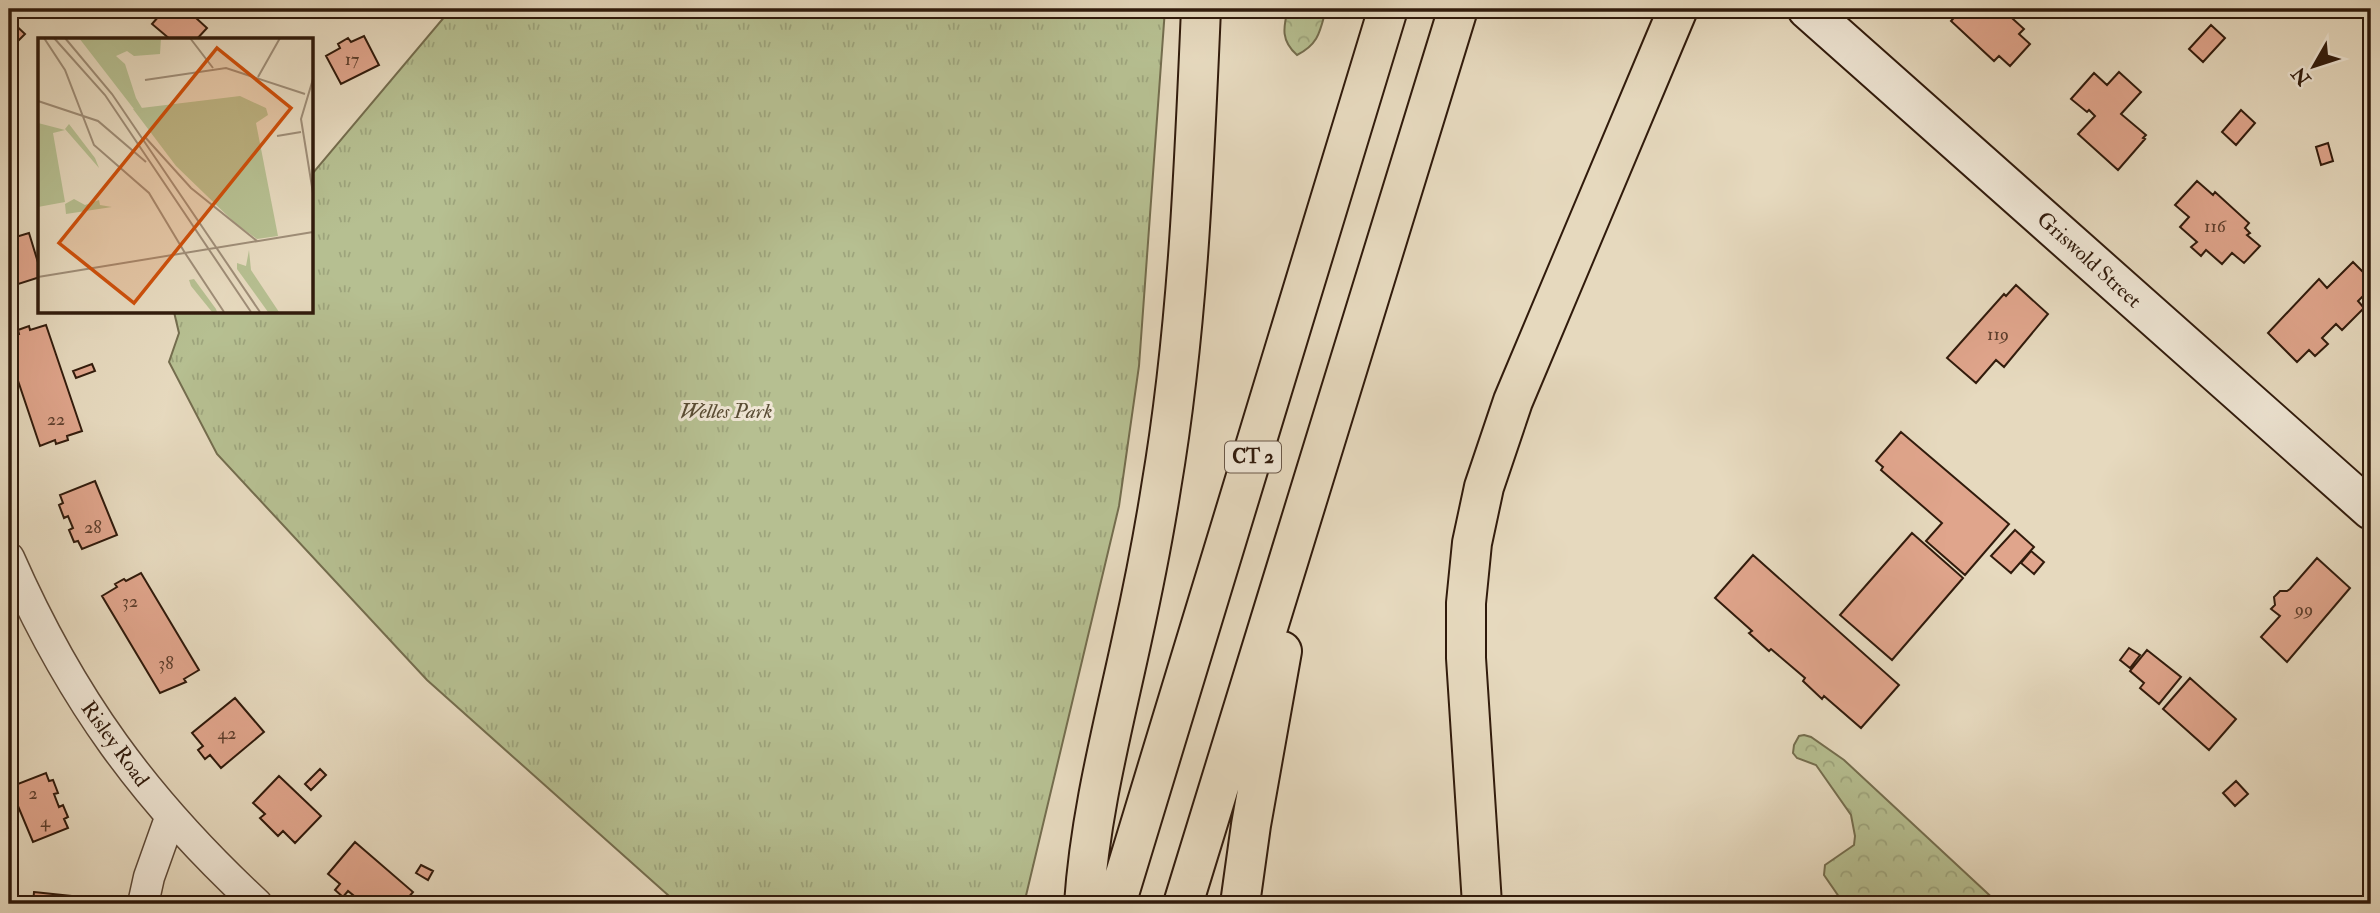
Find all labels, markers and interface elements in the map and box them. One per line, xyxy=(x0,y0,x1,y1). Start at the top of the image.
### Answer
north arrow xyxy=(2278,32,2348,102)
inset map xyxy=(38,38,313,313)
house number: 17 xyxy=(345,48,359,71)
text: N xyxy=(2286,61,2317,91)
street label: Griswold Street xyxy=(2031,206,2147,314)
house number: 116 xyxy=(2204,215,2227,238)
house number: 119 xyxy=(1987,323,2009,346)
park label: Welles Park xyxy=(680,398,772,425)
house number: 22 xyxy=(47,408,65,431)
road number: CT 2 xyxy=(1225,442,1281,472)
house number: 28 xyxy=(84,516,102,539)
house number: 32 xyxy=(122,590,138,613)
house number: 99 xyxy=(2293,598,2313,621)
house number: 38 xyxy=(158,652,174,675)
street label: Risley Road xyxy=(75,696,156,793)
house number: 42 xyxy=(218,722,236,745)
house number: 2 xyxy=(28,782,38,805)
house number: 4 xyxy=(40,810,51,833)

